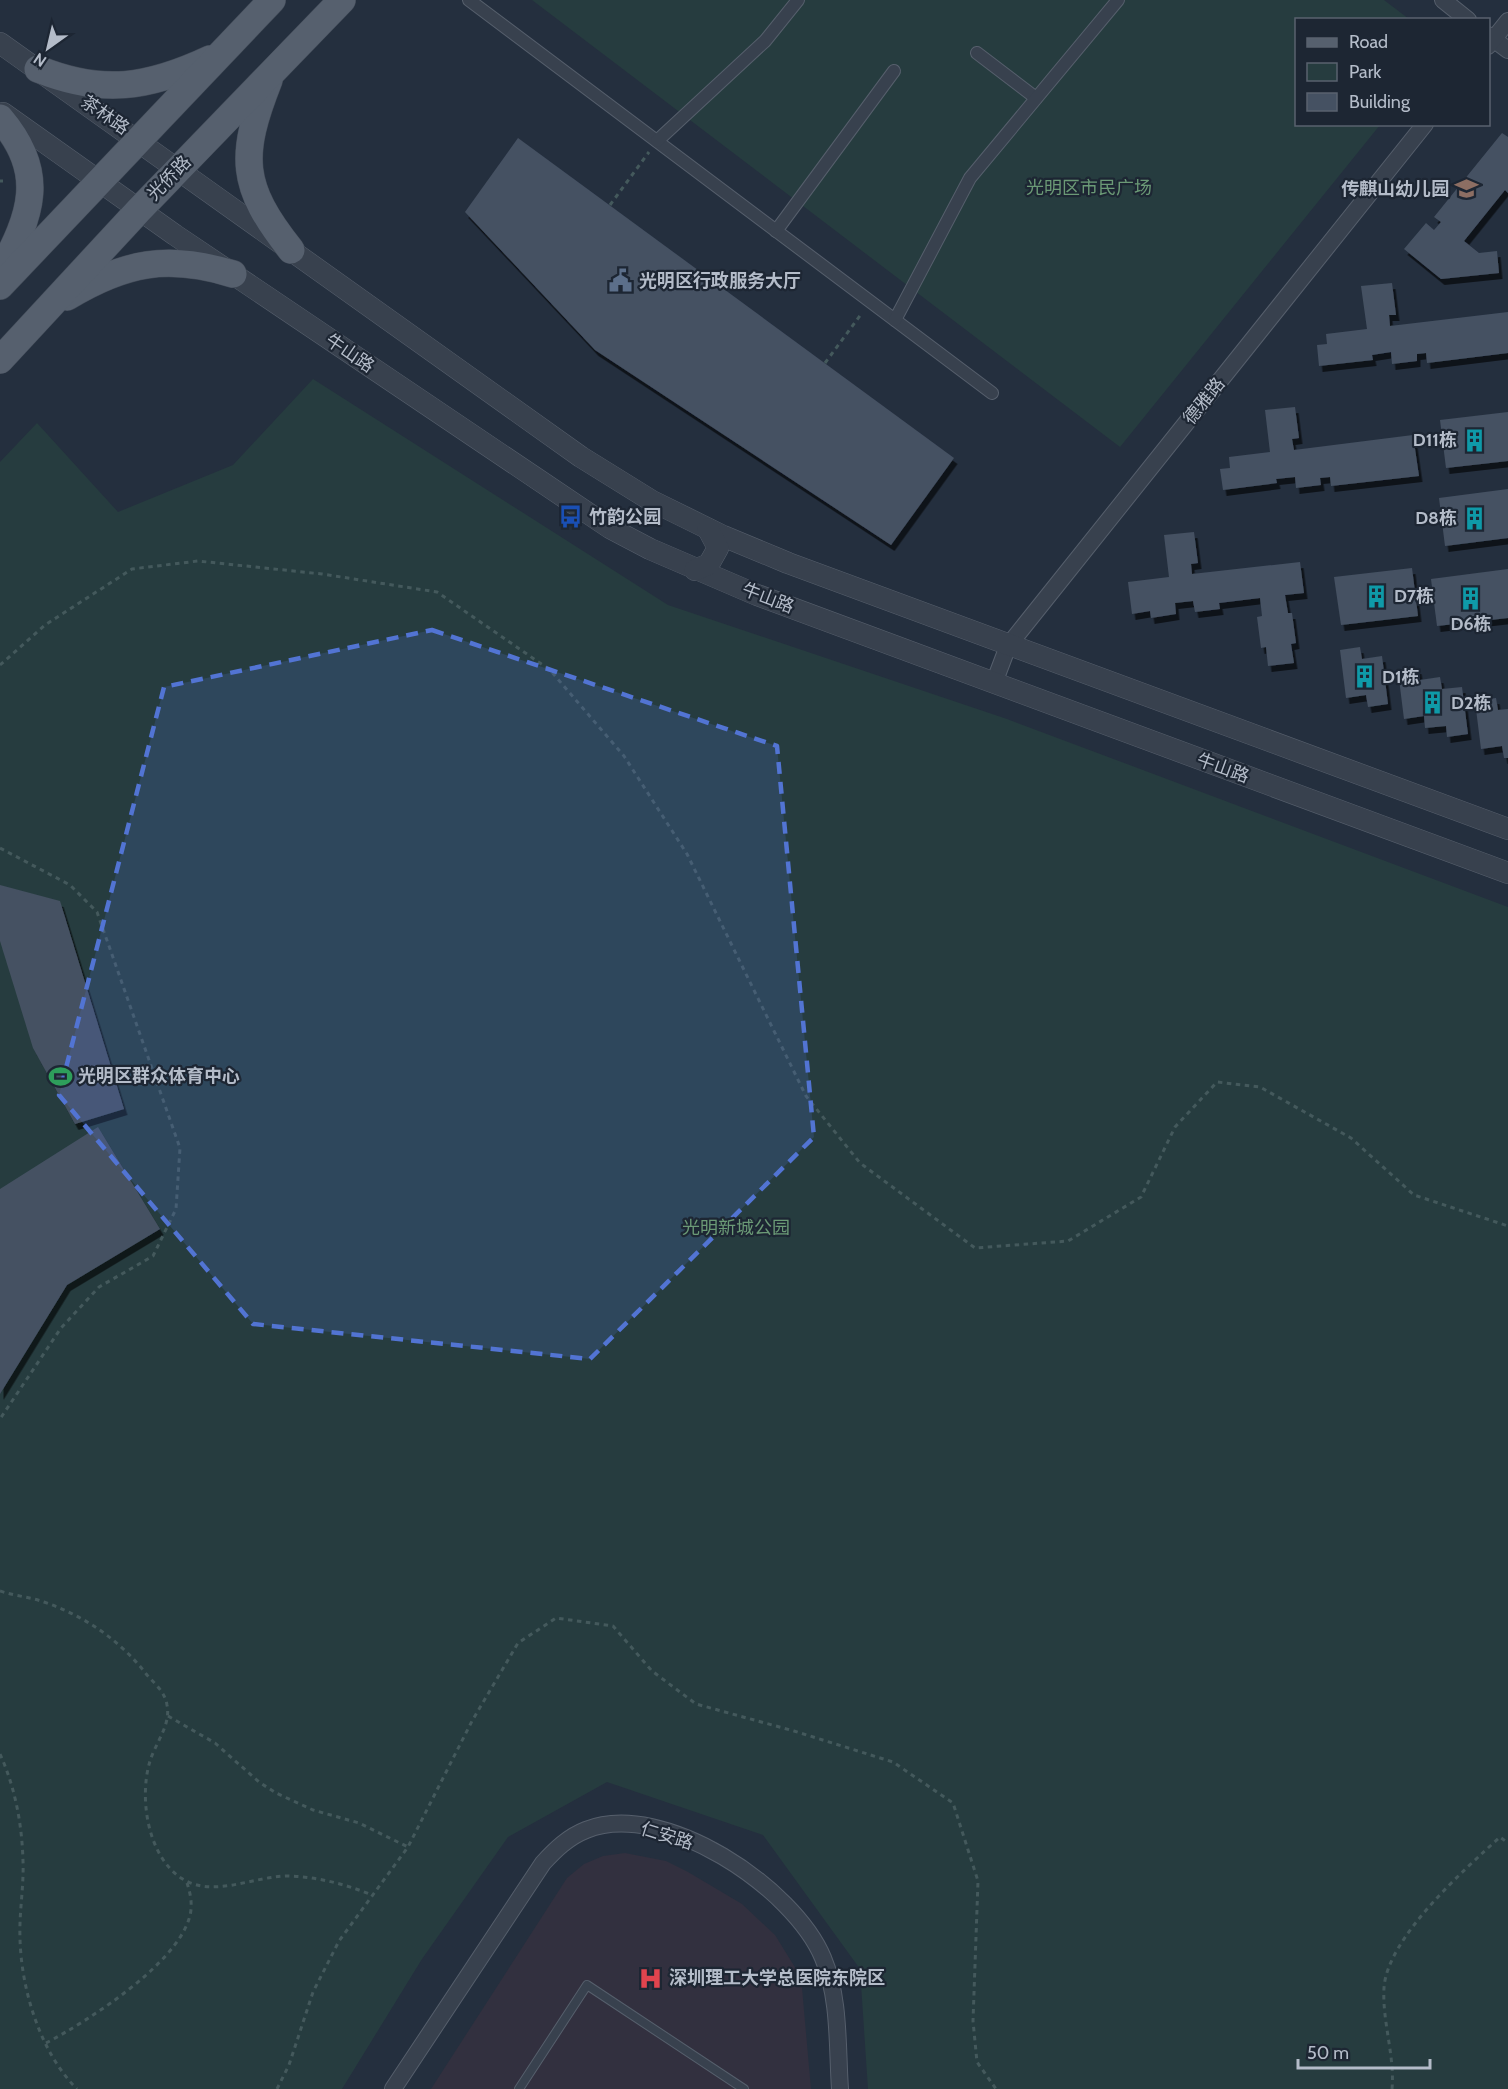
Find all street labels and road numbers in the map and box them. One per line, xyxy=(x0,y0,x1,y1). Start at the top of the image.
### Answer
street label: 茶林路 xyxy=(77,91,133,139)
street label: 光侨路 xyxy=(142,151,196,205)
street label: 牛山路 xyxy=(321,329,379,377)
street label: 德雅路 xyxy=(1178,373,1230,429)
street label: 牛山路 xyxy=(739,578,797,618)
street label: 牛山路 xyxy=(1194,748,1252,788)
street label: 仁安路 xyxy=(638,1818,696,1854)

